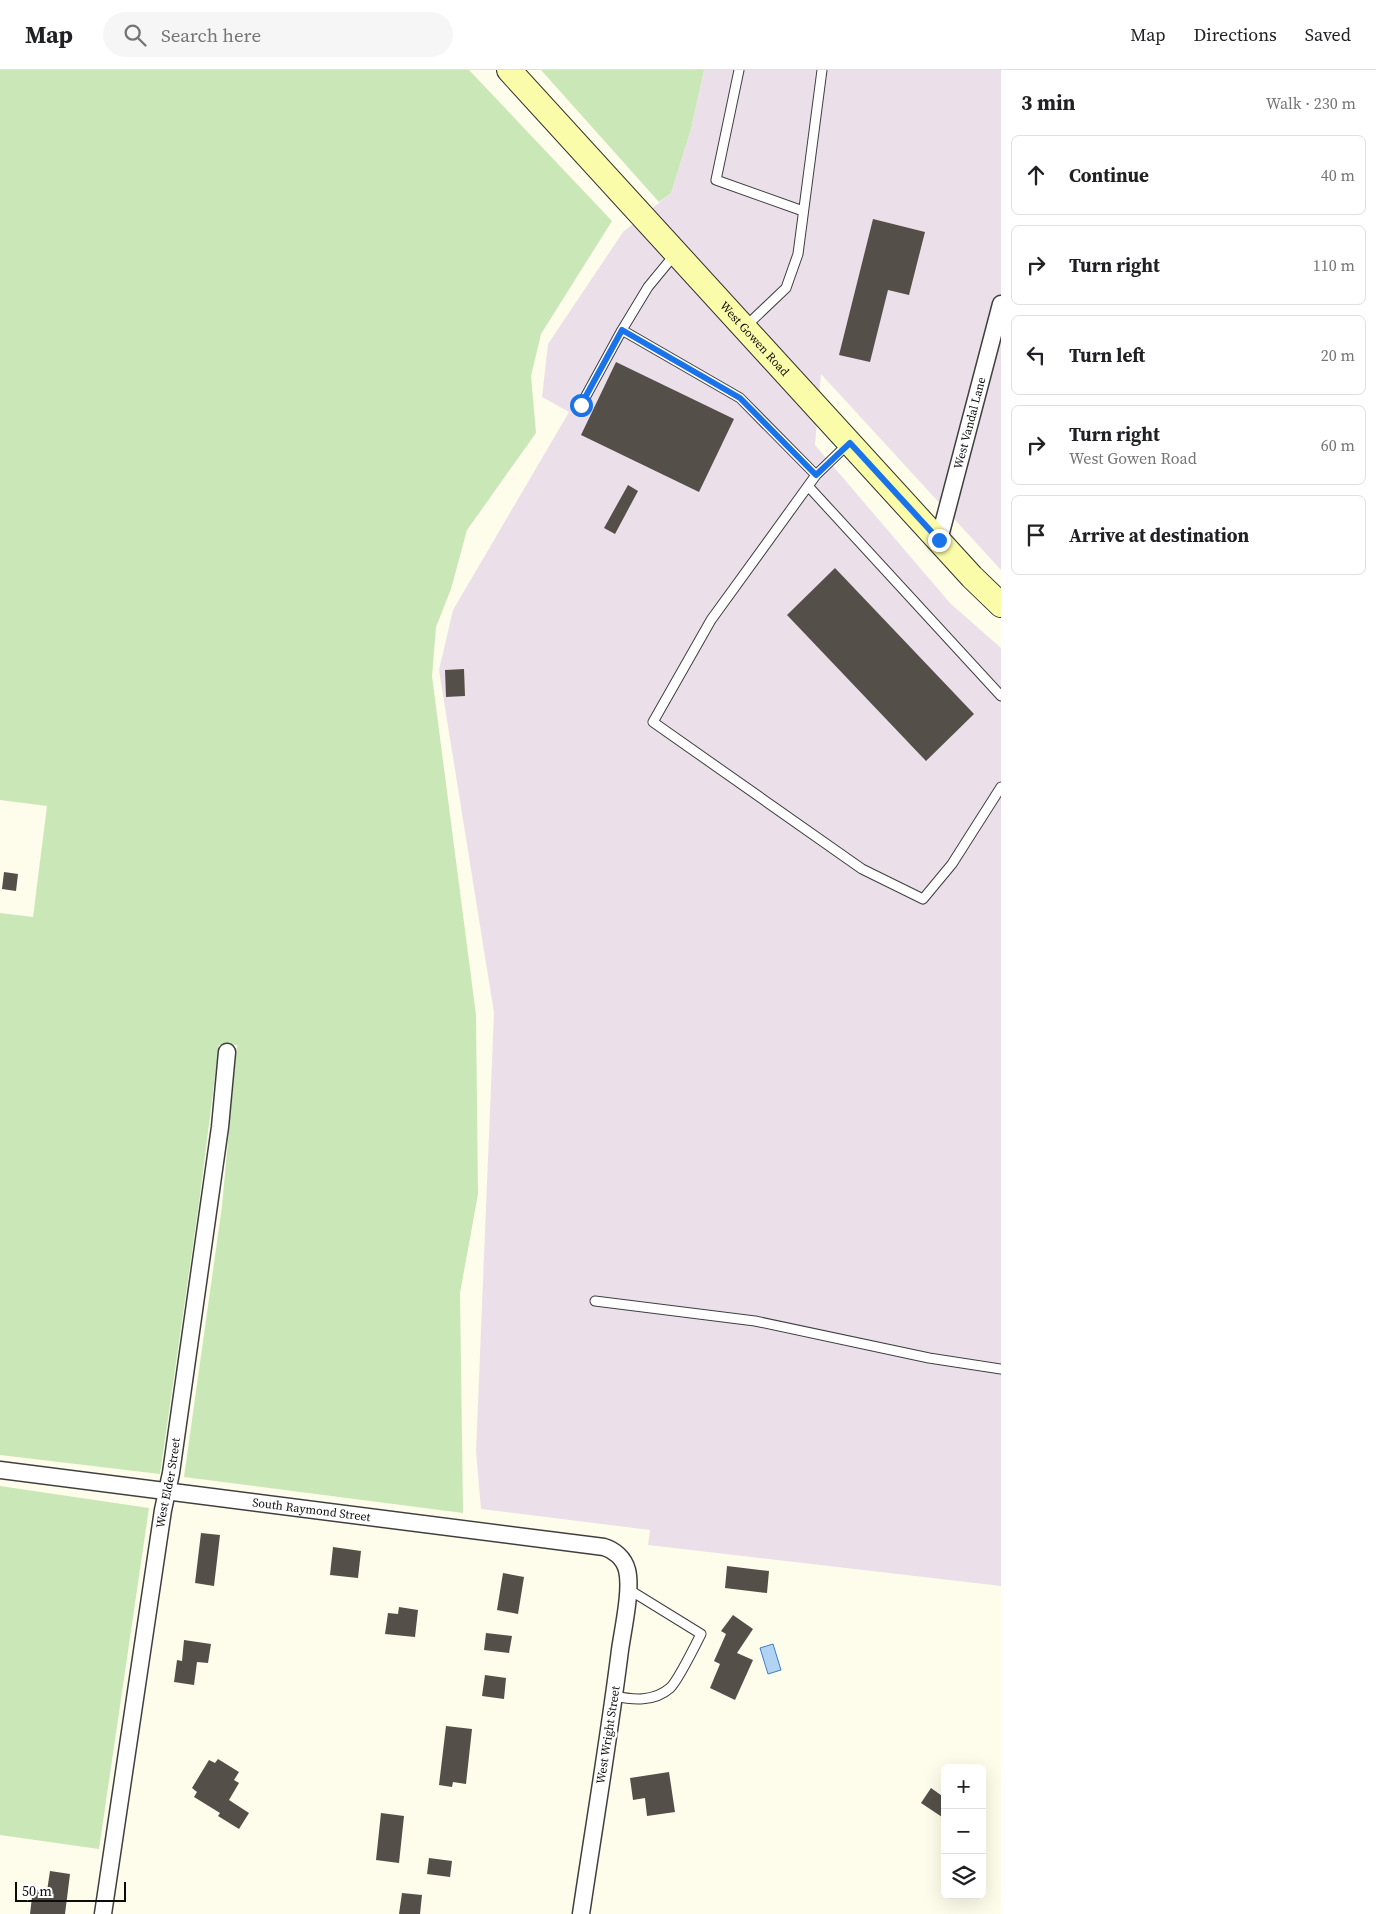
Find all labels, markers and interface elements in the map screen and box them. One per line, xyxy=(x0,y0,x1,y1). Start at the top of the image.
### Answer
search box xyxy=(103,12,453,57)
text: Map xyxy=(25,18,73,51)
icon: search xyxy=(121,21,149,49)
text: Search here xyxy=(161,22,261,48)
text: Map xyxy=(1130,22,1166,47)
text: Directions xyxy=(1194,22,1277,47)
text: Saved xyxy=(1305,22,1351,47)
text: 3 min xyxy=(1021,88,1076,117)
text: Walk · 230 m xyxy=(1266,92,1356,114)
icon: ahead xyxy=(1022,161,1050,189)
text: Continue xyxy=(1069,162,1149,188)
text: 40 m xyxy=(1321,164,1355,186)
icon: right xyxy=(1022,251,1050,279)
text: Turn right xyxy=(1069,252,1160,278)
text: 110 m xyxy=(1313,254,1355,276)
street label: West Gowen Road xyxy=(716,298,793,380)
icon: left xyxy=(1022,341,1050,369)
text: Turn left xyxy=(1069,342,1145,368)
text: 20 m xyxy=(1321,344,1355,366)
street label: West Vandal Lane xyxy=(950,375,990,471)
route start xyxy=(570,394,593,417)
text: Turn right xyxy=(1069,421,1160,447)
icon: right xyxy=(1022,431,1050,459)
text: 60 m xyxy=(1321,434,1355,456)
text: West Gowen Road xyxy=(1069,447,1197,469)
icon: arrive xyxy=(1022,521,1050,549)
text: Arrive at destination xyxy=(1069,522,1249,548)
route end xyxy=(928,529,951,552)
street label: West Elder Street xyxy=(152,1437,184,1529)
street label: South Raymond Street xyxy=(252,1494,372,1525)
street label: West Wright Street xyxy=(592,1685,624,1785)
map controls xyxy=(941,1764,986,1899)
button: + xyxy=(941,1764,986,1809)
button: − xyxy=(941,1809,986,1854)
button: layers xyxy=(941,1854,986,1899)
scale bar xyxy=(15,1879,126,1902)
text: 50 m xyxy=(22,1881,52,1901)

